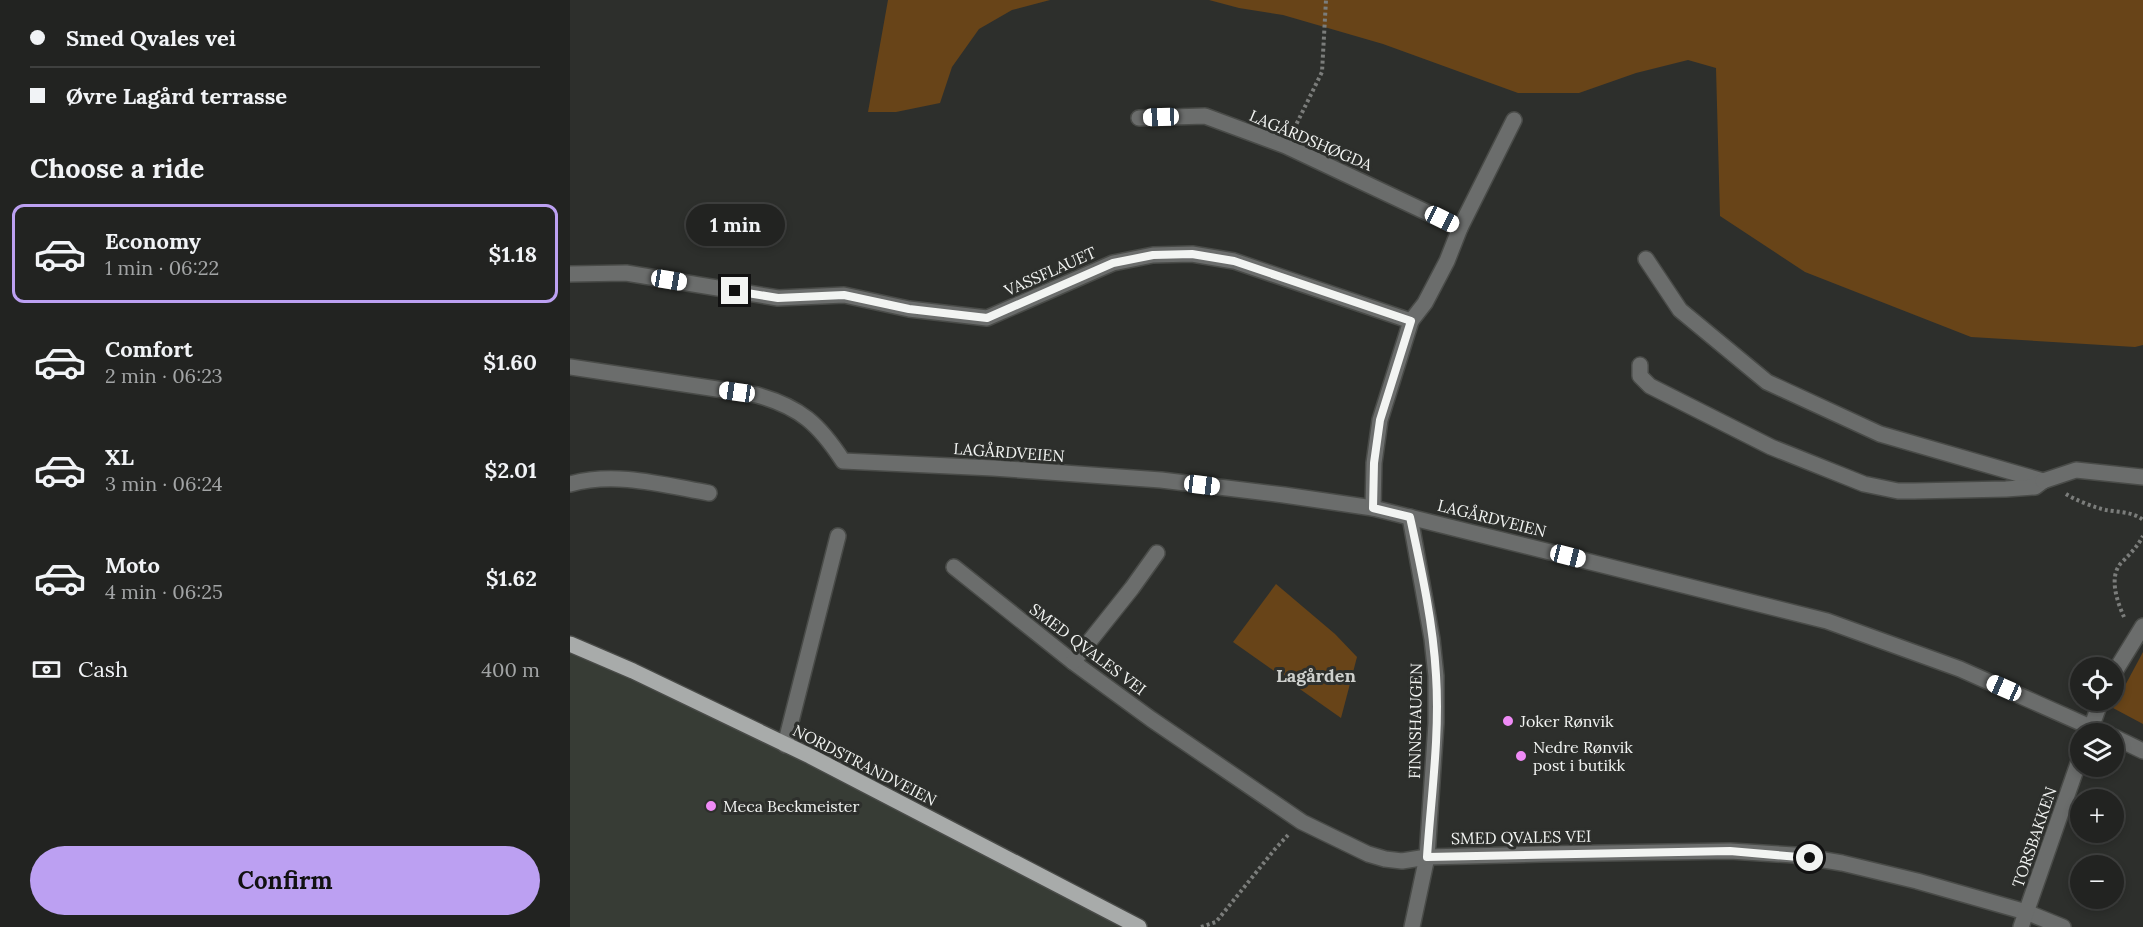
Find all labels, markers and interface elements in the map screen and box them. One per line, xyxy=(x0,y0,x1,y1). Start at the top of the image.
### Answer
text: Smed Qvales vei xyxy=(66,24,236,52)
text: Øvre Lagård terrasse xyxy=(66,82,287,110)
street label: LAGÅRDSHØGDA xyxy=(1247,105,1376,175)
car xyxy=(1143,107,1179,127)
text: Choose a ride xyxy=(30,151,204,185)
car xyxy=(1422,203,1462,235)
callout: 1 min xyxy=(686,204,784,246)
text: 1 min xyxy=(710,212,761,237)
icon: car xyxy=(33,227,87,281)
text: Economy xyxy=(105,227,201,255)
text: $1.18 xyxy=(488,240,537,268)
street label: VASSFLAUET xyxy=(1000,242,1099,301)
text: 1 min · 06:22 xyxy=(105,255,219,280)
car xyxy=(650,268,688,292)
route end xyxy=(721,277,748,304)
icon: car xyxy=(33,335,87,389)
text: Comfort xyxy=(105,335,193,363)
text: $1.60 xyxy=(483,348,537,376)
text: 2 min · 06:23 xyxy=(105,363,223,388)
car xyxy=(718,381,756,403)
street label: LAGÅRDVEIEN xyxy=(953,438,1065,466)
icon: car xyxy=(33,443,87,497)
text: XL xyxy=(105,443,134,471)
text: $2.01 xyxy=(485,456,537,484)
text: 3 min · 06:24 xyxy=(105,471,223,496)
car xyxy=(1183,474,1221,496)
street label: LAGÅRDVEIEN xyxy=(1436,495,1548,541)
car xyxy=(1548,543,1588,569)
icon: car xyxy=(33,551,87,605)
text: Moto xyxy=(105,551,160,579)
text: $1.62 xyxy=(486,564,537,592)
text: 4 min · 06:25 xyxy=(105,579,223,604)
street label: SMED QVALES VEI xyxy=(1026,599,1150,699)
icon: cash xyxy=(30,653,63,686)
text: Cash xyxy=(78,655,128,683)
text: 400 m xyxy=(481,657,540,682)
map controls xyxy=(2070,657,2124,909)
button: locate xyxy=(2070,657,2124,711)
street label: FINNSHAUGEN xyxy=(1404,663,1426,779)
district label: Lagården xyxy=(1276,664,1357,687)
car xyxy=(1984,672,2024,704)
place label: Joker Rønvik xyxy=(1519,711,1614,731)
marker: Joker Rønvik xyxy=(1501,714,1515,728)
street label: NORDSTRANDVEIEN xyxy=(790,720,940,810)
button: layers xyxy=(2070,723,2124,777)
place label: Nedre Rønvik post i butikk xyxy=(1533,737,1633,775)
marker: Nedre Rønvik post i butikk xyxy=(1514,749,1528,763)
street label: TORSBAKKEN xyxy=(2007,784,2061,890)
button: + xyxy=(2070,789,2124,843)
place label: Meca Beckmeister xyxy=(723,796,860,816)
marker: Meca Beckmeister xyxy=(704,799,718,813)
street label: SMED QVALES VEI xyxy=(1451,826,1591,848)
route start xyxy=(1796,844,1823,871)
button: Confirm xyxy=(30,846,540,915)
button: − xyxy=(2070,855,2124,909)

